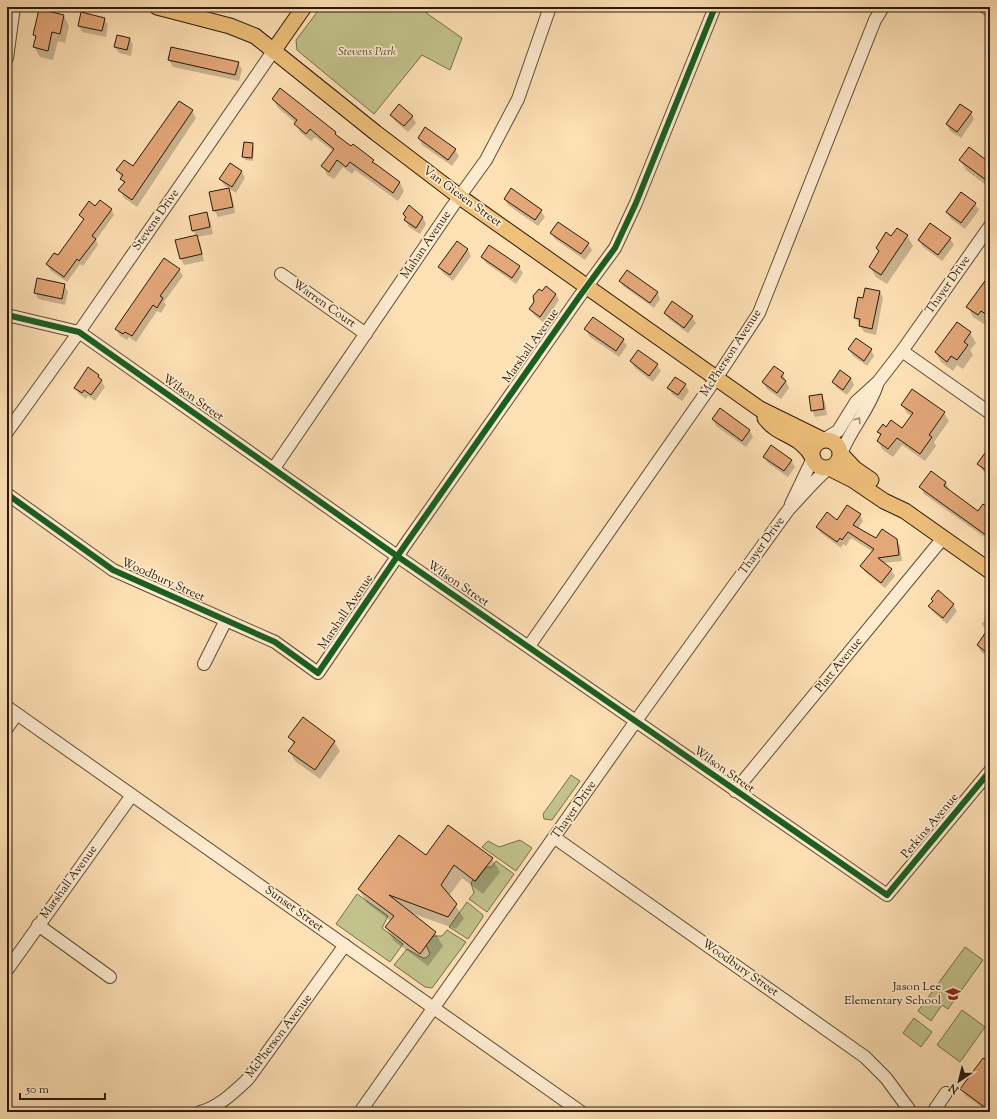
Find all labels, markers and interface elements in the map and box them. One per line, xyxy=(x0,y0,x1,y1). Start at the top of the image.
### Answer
park label: Stevens Park xyxy=(338,43,397,61)
street label: Van Giesen Street xyxy=(419,162,505,232)
street label: Stevens Drive xyxy=(128,185,184,254)
street label: Mahan Avenue xyxy=(396,207,456,283)
street label: Thayer Drive xyxy=(921,252,975,318)
street label: Warren Court xyxy=(289,276,359,332)
street label: Marshall Avenue xyxy=(499,305,564,387)
street label: McPherson Avenue xyxy=(696,305,766,400)
street label: Wilson Street xyxy=(159,370,227,426)
one-way arrow xyxy=(853,417,861,424)
street label: Thayer Drive xyxy=(735,513,790,579)
street label: Woodbury Street xyxy=(118,554,208,606)
street label: Wilson Street xyxy=(423,557,493,611)
street label: Marshall Avenue xyxy=(314,570,378,653)
street label: Platt Avenue xyxy=(811,633,867,696)
street label: Wilson Street xyxy=(690,742,758,798)
street label: Thayer Drive xyxy=(547,777,601,843)
street label: Perkins Avenue xyxy=(897,789,963,863)
street label: Marshall Avenue xyxy=(36,841,102,923)
street label: Sunset Street xyxy=(261,881,327,937)
street label: Woodbury Street xyxy=(698,935,782,1001)
place label: Jason Lee Elementary School xyxy=(844,978,942,1010)
school or university icon: Jason Lee Elementary School xyxy=(944,985,962,1003)
street label: McPherson Avenue xyxy=(241,990,317,1082)
north arrow xyxy=(939,1061,979,1101)
scale bar xyxy=(20,1075,105,1101)
text: N xyxy=(945,1079,963,1098)
text: 50 m xyxy=(25,1081,49,1099)

